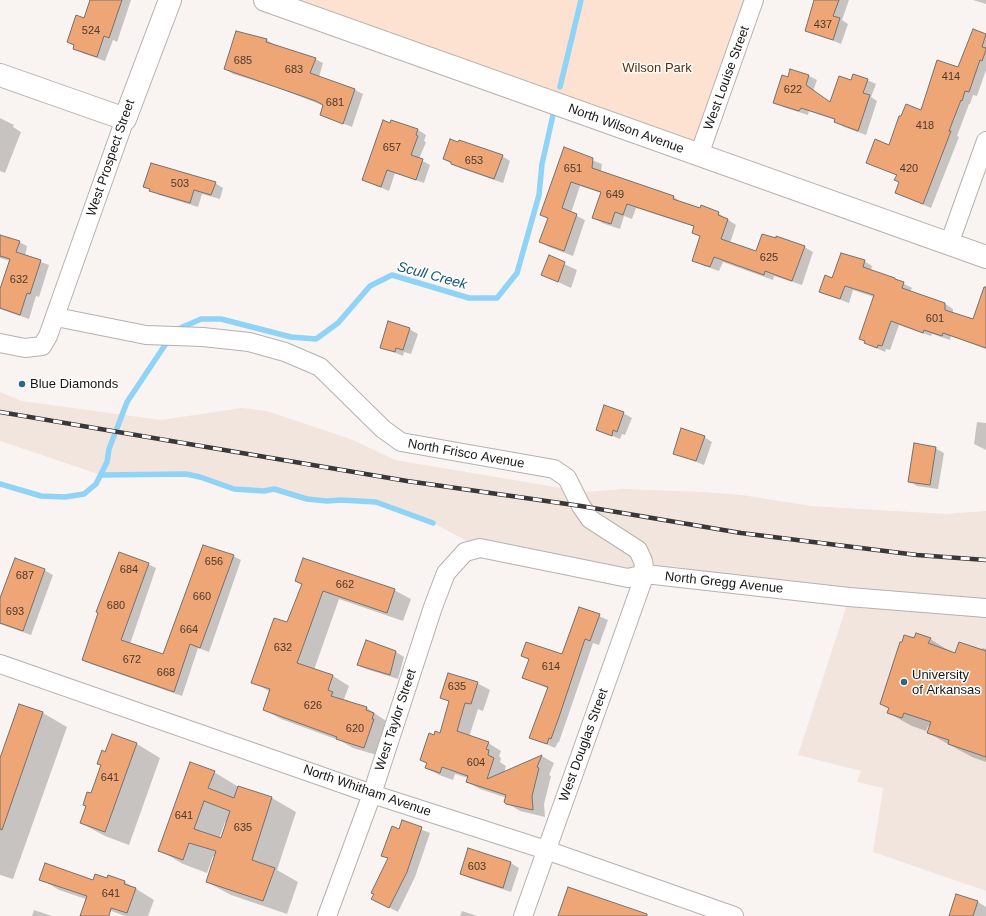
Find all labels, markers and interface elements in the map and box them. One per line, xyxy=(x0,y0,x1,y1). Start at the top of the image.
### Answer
house number: 437 xyxy=(814,18,832,32)
house number: 524 xyxy=(82,24,100,38)
street label: West Louise Street xyxy=(701,24,753,132)
house number: 685 xyxy=(234,54,252,68)
park label: Wilson Park xyxy=(622,60,692,76)
house number: 683 xyxy=(285,63,303,77)
house number: 414 xyxy=(942,70,960,84)
house number: 622 xyxy=(784,83,802,97)
house number: 681 xyxy=(326,96,344,110)
street label: West Prospect Street xyxy=(84,98,138,218)
street label: North Wilson Avenue xyxy=(566,101,686,157)
house number: 418 xyxy=(916,119,934,133)
house number: 657 xyxy=(383,141,401,155)
house number: 653 xyxy=(465,154,483,168)
house number: 651 xyxy=(564,162,582,176)
house number: 420 xyxy=(900,162,918,176)
house number: 503 xyxy=(171,177,189,191)
house number: 649 xyxy=(606,188,624,202)
house number: 625 xyxy=(760,251,778,265)
water label: Scull Creek xyxy=(395,259,469,293)
house number: 632 xyxy=(10,273,28,287)
house number: 601 xyxy=(926,312,944,326)
place label: Blue Diamonds xyxy=(30,376,118,392)
marker: Blue Diamonds xyxy=(17,379,27,389)
street label: North Frisco Avenue xyxy=(406,436,526,472)
house number: 656 xyxy=(205,555,223,569)
house number: 684 xyxy=(120,563,138,577)
house number: 687 xyxy=(16,569,34,583)
street label: North Gregg Avenue xyxy=(664,569,784,597)
house number: 662 xyxy=(336,578,354,592)
house number: 660 xyxy=(193,590,211,604)
house number: 680 xyxy=(107,599,125,613)
house number: 693 xyxy=(6,605,24,619)
house number: 664 xyxy=(180,623,198,637)
house number: 632 xyxy=(274,641,292,655)
house number: 672 xyxy=(123,653,141,667)
house number: 614 xyxy=(542,660,560,674)
house number: 668 xyxy=(157,666,175,680)
street label: West Taylor Street xyxy=(372,667,420,773)
place label: University of Arkansas xyxy=(912,667,981,698)
marker: University of Arkansas xyxy=(899,677,909,687)
house number: 635 xyxy=(448,680,466,694)
street label: West Douglas Street xyxy=(556,686,612,804)
house number: 626 xyxy=(304,699,322,713)
house number: 620 xyxy=(346,722,364,736)
house number: 604 xyxy=(467,756,485,770)
street label: North Whitham Avenue xyxy=(301,762,433,820)
house number: 641 xyxy=(101,771,119,785)
house number: 641 xyxy=(175,809,193,823)
house number: 635 xyxy=(234,821,252,835)
house number: 603 xyxy=(468,860,486,874)
house number: 641 xyxy=(102,887,120,901)

